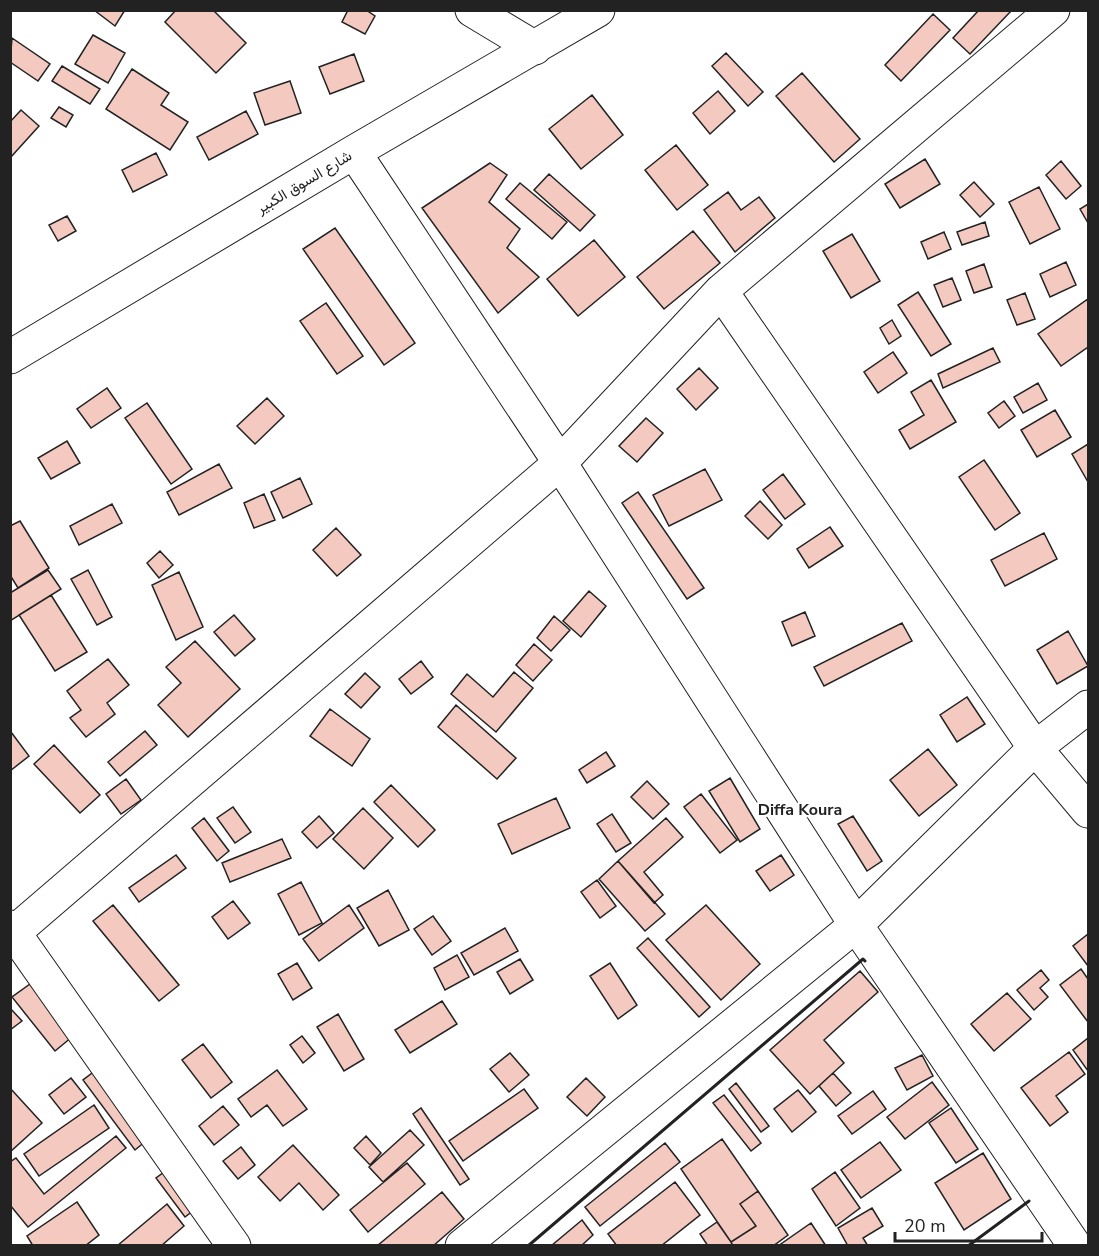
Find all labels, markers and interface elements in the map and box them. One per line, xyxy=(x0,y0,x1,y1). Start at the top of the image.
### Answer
street label: شارع السوق الكبير xyxy=(252,146,356,220)
district label: Diffa Koura xyxy=(758,799,842,821)
scale bar xyxy=(895,1205,1042,1243)
text: 20 m xyxy=(904,1214,946,1238)

